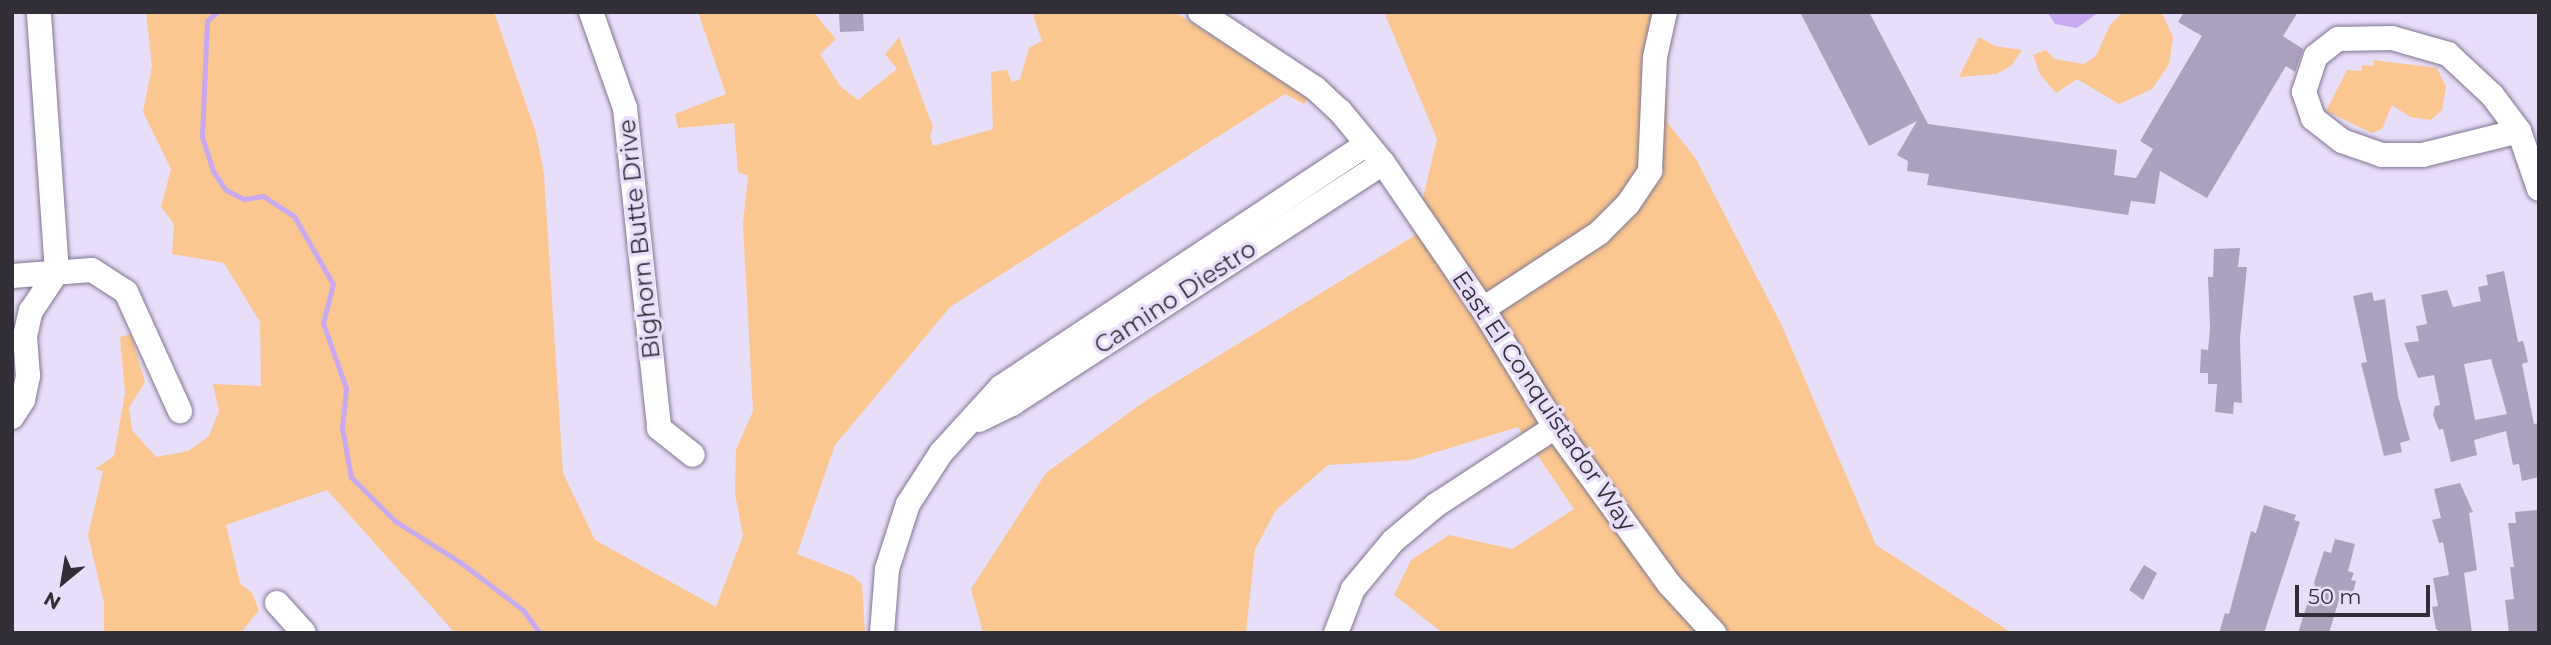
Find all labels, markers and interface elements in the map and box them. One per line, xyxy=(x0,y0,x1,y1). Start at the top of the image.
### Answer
street label: Bighorn Butte Drive xyxy=(612,118,666,360)
street label: Camino Diestro xyxy=(1089,234,1261,360)
street label: East El Conquistador Way xyxy=(1446,265,1642,537)
north arrow xyxy=(28,547,98,617)
scale bar xyxy=(2299,572,2434,616)
text: 50 m xyxy=(2308,584,2362,609)
text: N xyxy=(40,587,65,614)

